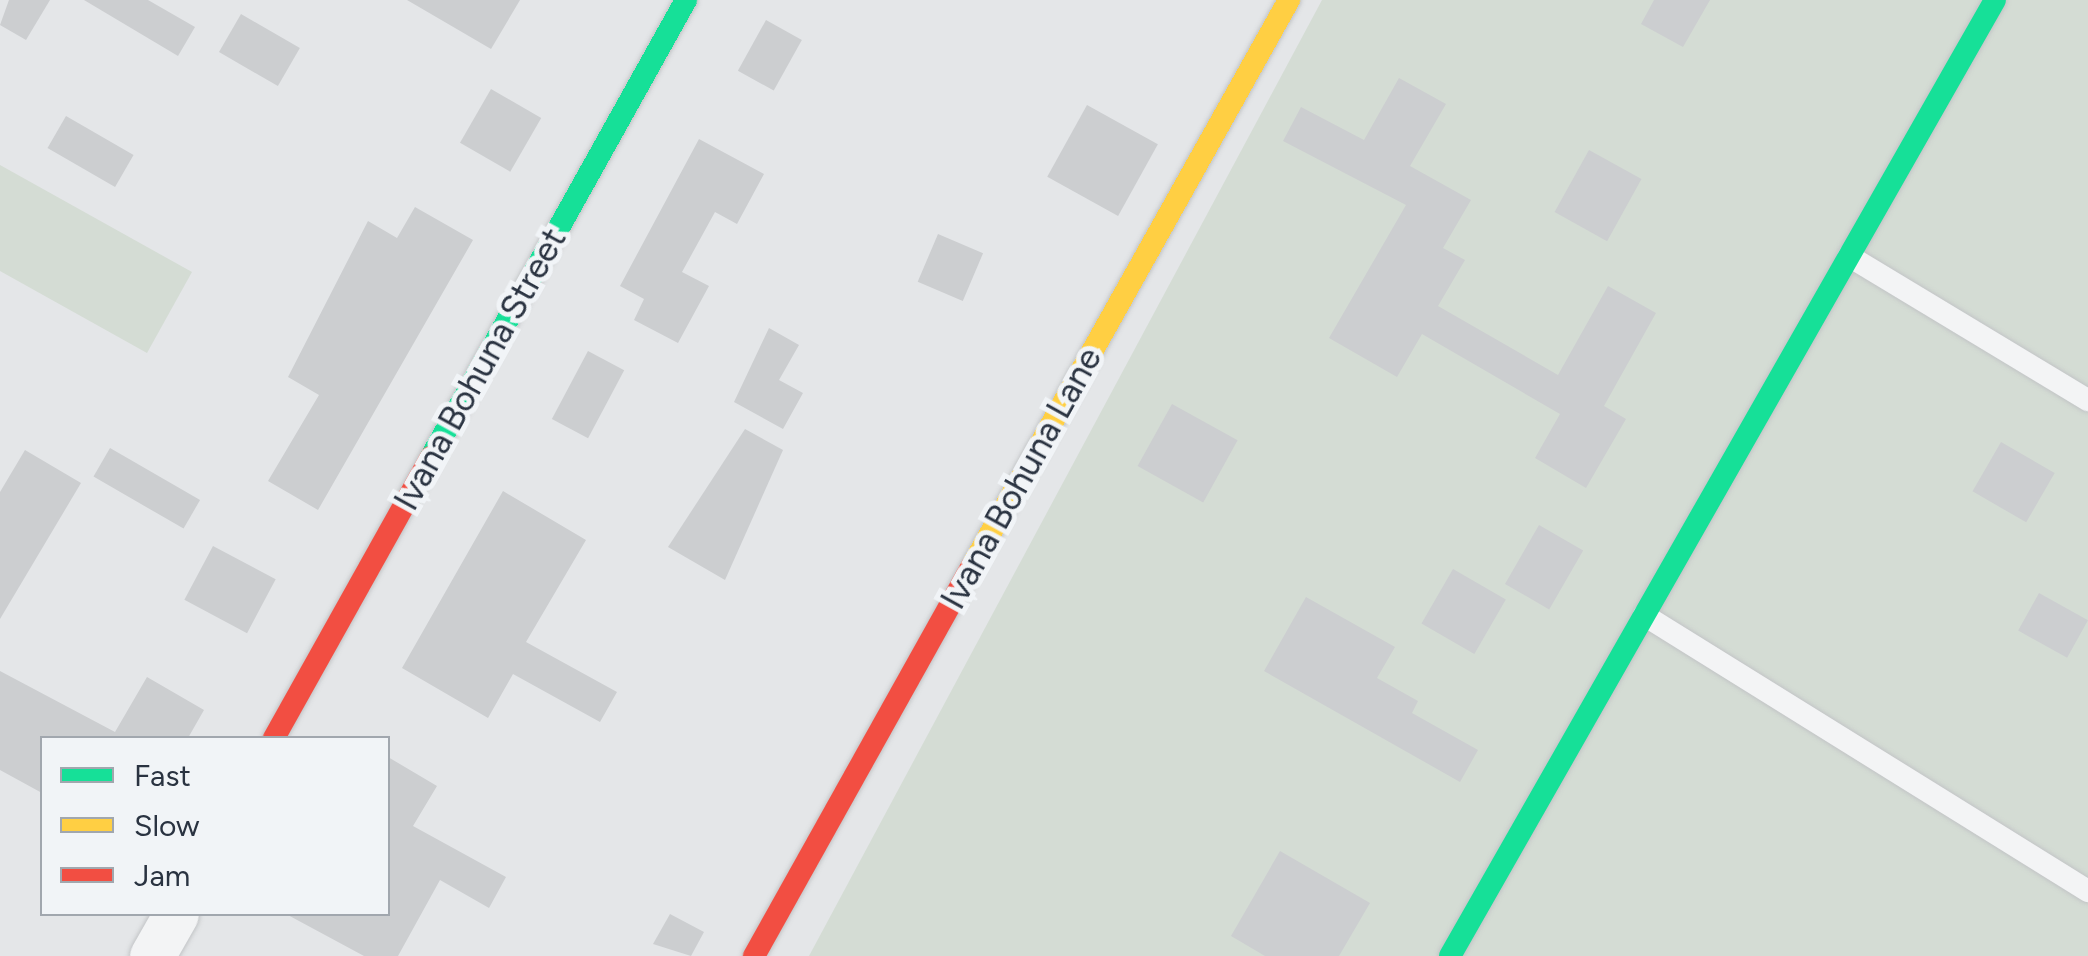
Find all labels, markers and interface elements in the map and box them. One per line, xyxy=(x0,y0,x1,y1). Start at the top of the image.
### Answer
street label: Ivana Bohuna Street xyxy=(385,221,575,517)
street label: Ivana Bohuna Lane xyxy=(932,340,1110,616)
legend xyxy=(40,736,390,916)
text: Fast xyxy=(134,757,191,794)
text: Slow xyxy=(134,807,200,844)
text: Jam xyxy=(134,857,190,894)

